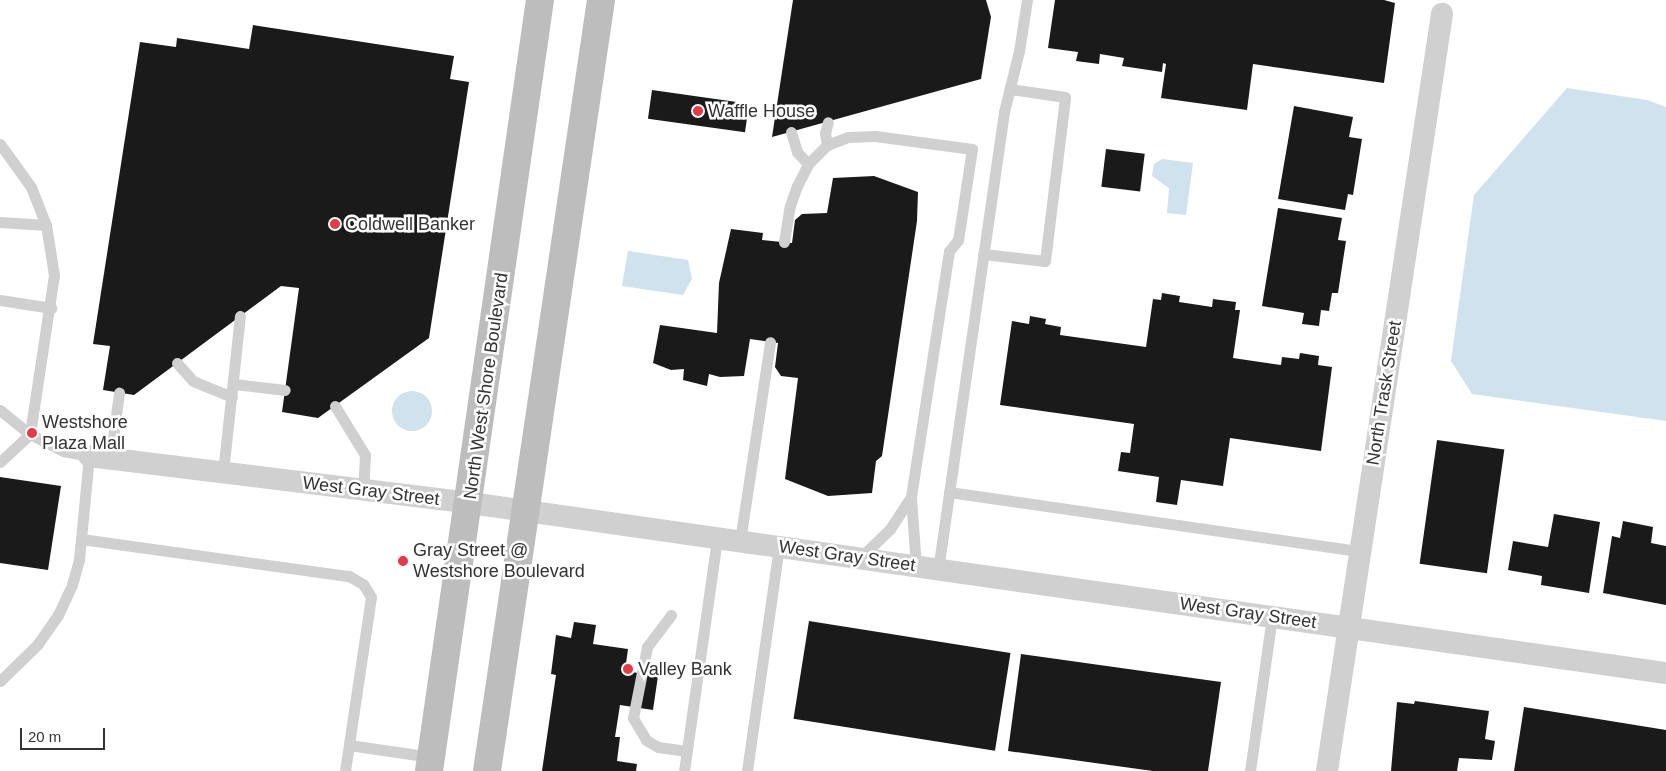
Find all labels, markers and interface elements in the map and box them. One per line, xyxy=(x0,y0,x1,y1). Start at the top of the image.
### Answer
place label: Waffle House xyxy=(708,100,815,122)
marker: Waffle House xyxy=(692,105,704,117)
place label: Coldwell Banker xyxy=(345,213,475,235)
marker: Coldwell Banker xyxy=(329,218,341,230)
street label: North West Shore Boulevard xyxy=(459,271,513,501)
street label: North Trask Street xyxy=(1362,319,1406,467)
place label: Westshore Plaza Mall xyxy=(42,412,128,454)
marker: Westshore Plaza Mall xyxy=(26,427,38,439)
street label: West Gray Street xyxy=(301,472,441,510)
street label: West Gray Street xyxy=(777,536,917,576)
place label: Gray Street @ Westshore Boulevard xyxy=(413,540,585,582)
marker: Gray Street @ Westshore Boulevard xyxy=(397,555,409,567)
street label: West Gray Street xyxy=(1178,593,1318,633)
place label: Valley Bank xyxy=(638,658,732,680)
marker: Valley Bank xyxy=(622,663,634,675)
scale bar xyxy=(22,718,108,750)
text: 20 m xyxy=(28,728,61,745)

